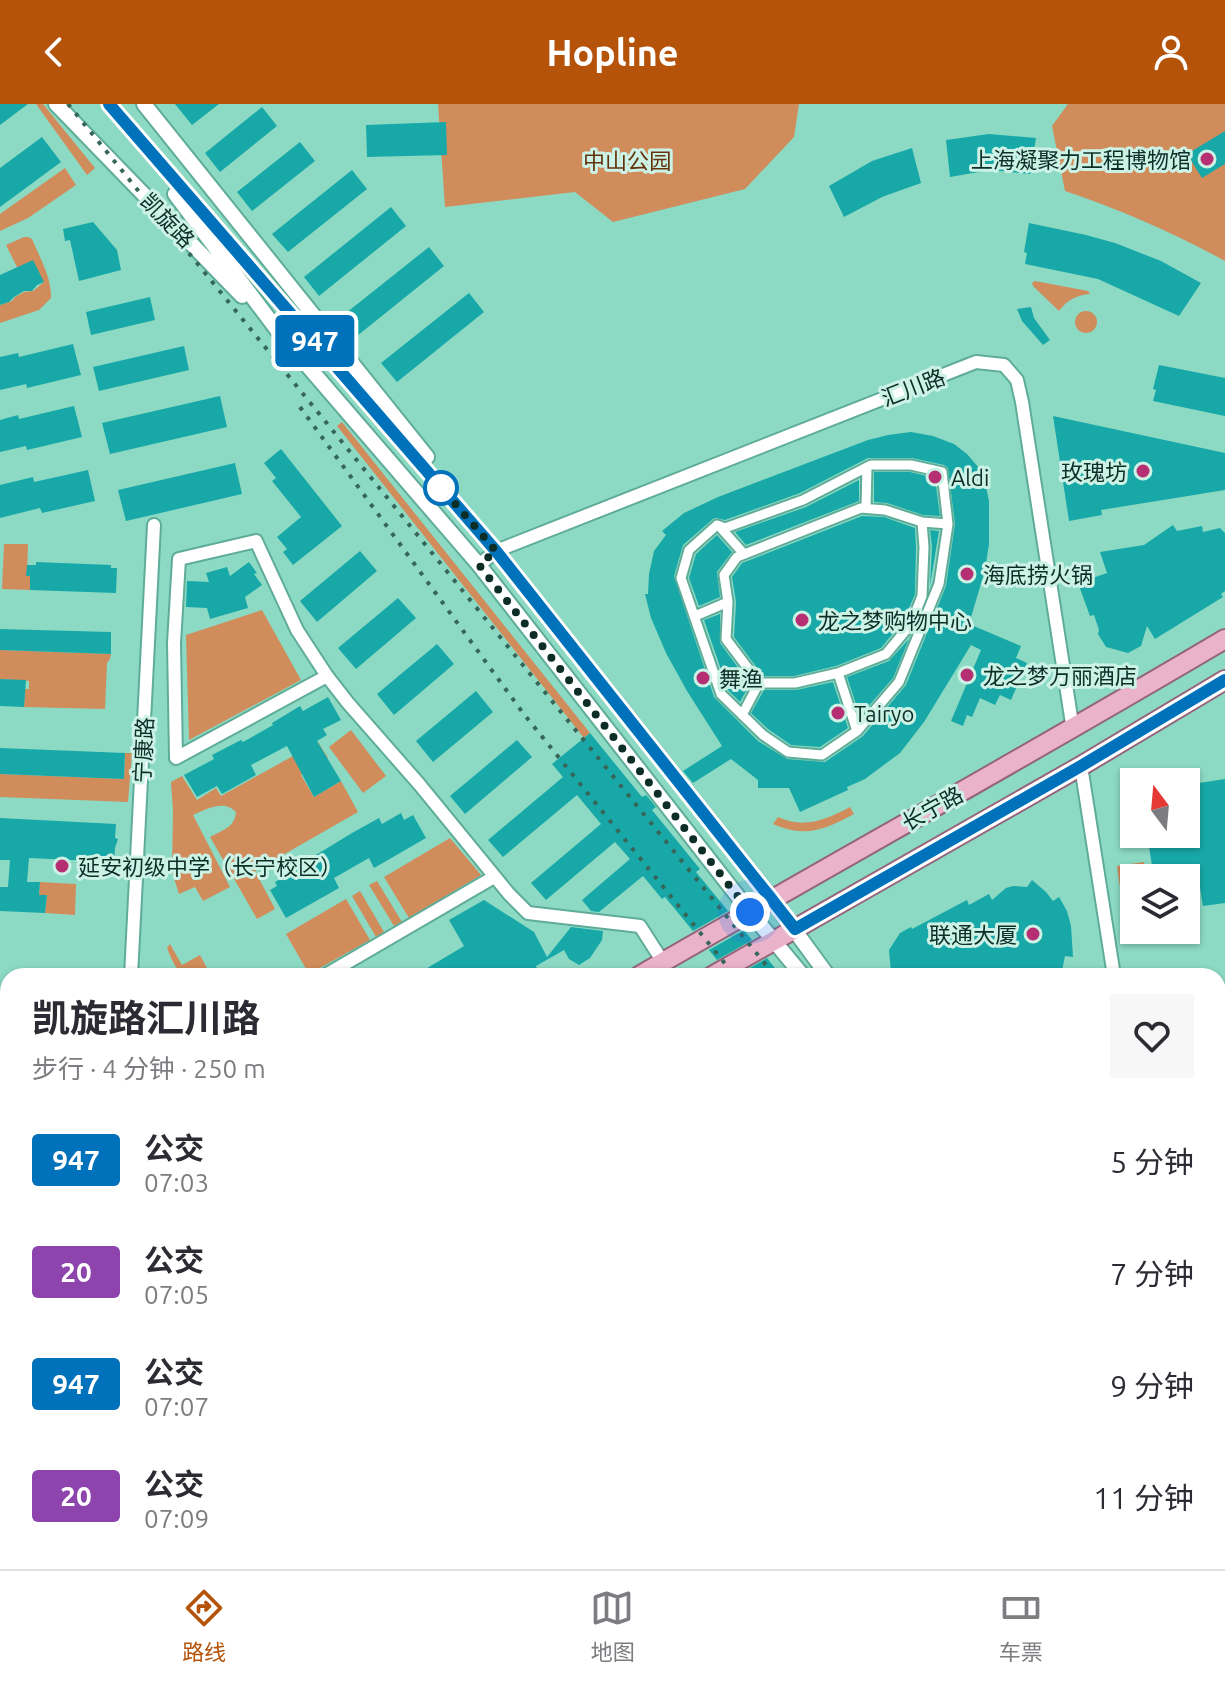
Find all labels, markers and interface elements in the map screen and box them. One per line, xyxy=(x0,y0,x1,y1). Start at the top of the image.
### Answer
icon: back xyxy=(32,30,76,74)
icon: person xyxy=(1149,30,1193,74)
text: Hopline xyxy=(546,32,679,73)
place label: 上海凝聚力工程博物馆 xyxy=(971,147,1191,172)
park label: 中山公园 xyxy=(583,148,671,173)
marker: 上海凝聚力工程博物馆 xyxy=(1198,150,1216,168)
street label: 凯旋路 xyxy=(136,188,200,252)
line badge: 947 xyxy=(269,315,361,367)
text: 947 xyxy=(291,325,339,356)
street label: 汇川路 xyxy=(878,364,948,410)
place label: 玫瑰坊 xyxy=(1061,459,1127,484)
marker: 玫瑰坊 xyxy=(1134,462,1152,480)
place label: Aldi xyxy=(951,465,989,490)
marker: Aldi xyxy=(926,468,944,486)
unlabelled marker xyxy=(424,471,458,505)
place label: 海底捞火锅 xyxy=(983,562,1093,587)
marker: 海底捞火锅 xyxy=(958,565,976,583)
place label: 龙之梦购物中心 xyxy=(818,608,972,633)
marker: 龙之梦购物中心 xyxy=(793,611,811,629)
place label: 龙之梦万丽酒店 xyxy=(983,663,1137,688)
place label: 舞渔 xyxy=(719,666,763,691)
marker: 龙之梦万丽酒店 xyxy=(958,666,976,684)
marker: 舞渔 xyxy=(694,669,712,687)
place label: Tairyo xyxy=(854,701,914,726)
marker: Tairyo xyxy=(829,704,847,722)
street label: 宁康路 xyxy=(129,716,157,784)
north arrow xyxy=(1120,768,1200,848)
map controls xyxy=(1120,768,1200,944)
street label: 长宁路 xyxy=(897,781,967,835)
place label: 延安初级中学（长宁校区） xyxy=(78,854,342,879)
marker: 延安初级中学（长宁校区） xyxy=(53,857,71,875)
button: layers xyxy=(1120,864,1200,944)
your location xyxy=(730,892,770,932)
place label: 联通大厦 xyxy=(929,922,1017,947)
marker: 联通大厦 xyxy=(1024,925,1042,943)
button: heart xyxy=(1110,994,1194,1078)
text: 凯旋路汇川路 xyxy=(32,997,260,1039)
text: 步行 · 4 分钟 · 250 m xyxy=(32,1054,266,1083)
text: 公交 xyxy=(144,1131,204,1165)
text: 947 xyxy=(52,1144,100,1175)
text: 5 分钟 xyxy=(1110,1145,1194,1179)
text: 07:03 xyxy=(144,1168,209,1197)
text: 公交 xyxy=(144,1243,204,1277)
text: 20 xyxy=(60,1256,92,1287)
text: 7 分钟 xyxy=(1110,1257,1194,1291)
text: 07:05 xyxy=(144,1280,209,1309)
text: 公交 xyxy=(144,1355,204,1389)
text: 947 xyxy=(52,1368,100,1399)
text: 9 分钟 xyxy=(1110,1369,1194,1403)
text: 07:07 xyxy=(144,1392,209,1421)
text: 公交 xyxy=(144,1467,204,1501)
text: 20 xyxy=(60,1480,92,1511)
text: 11 分钟 xyxy=(1093,1481,1194,1515)
text: 07:09 xyxy=(144,1504,209,1533)
tab: 路线 xyxy=(182,1586,226,1666)
tab: 地图 xyxy=(590,1586,635,1666)
tab: 车票 xyxy=(999,1586,1043,1666)

